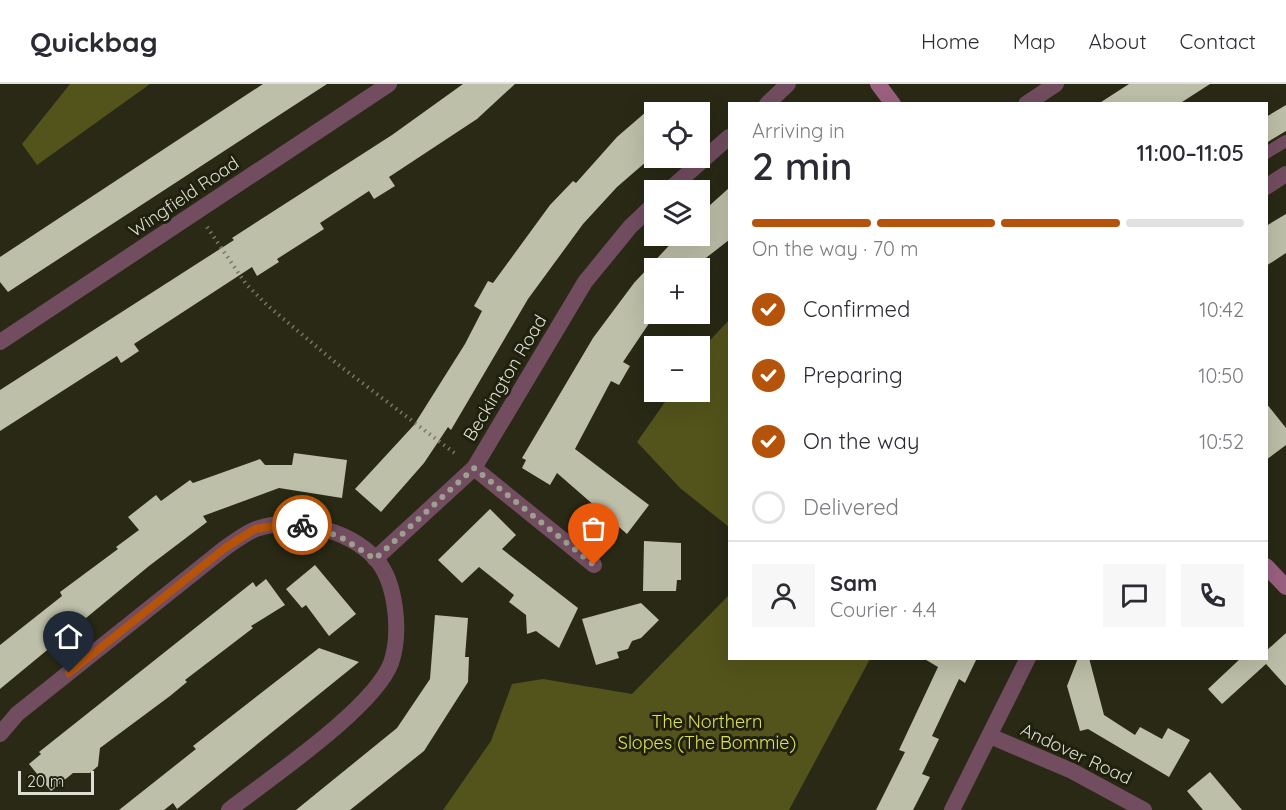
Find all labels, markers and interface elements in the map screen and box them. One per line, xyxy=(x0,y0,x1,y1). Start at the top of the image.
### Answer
text: Quickbag xyxy=(30,24,158,59)
text: Home xyxy=(921,28,980,54)
text: Map xyxy=(1013,28,1056,54)
text: About xyxy=(1089,28,1147,54)
text: Contact xyxy=(1180,28,1256,54)
map controls xyxy=(644,102,710,402)
button: locate xyxy=(644,102,710,168)
text: Arriving in xyxy=(752,118,845,143)
text: 11:00–11:05 xyxy=(1137,139,1244,167)
text: 2 min xyxy=(752,141,853,190)
street label: Wingfield Road xyxy=(124,151,243,242)
button: layers xyxy=(644,180,710,246)
text: On the way · 70 m xyxy=(752,236,919,261)
button: + xyxy=(644,258,710,324)
icon: check xyxy=(752,293,785,326)
text: Confirmed xyxy=(803,295,910,323)
text: 10:42 xyxy=(1199,297,1244,322)
street label: Beckington Road xyxy=(458,310,551,445)
button: − xyxy=(644,336,710,402)
icon: check xyxy=(752,359,785,392)
text: Preparing xyxy=(803,361,903,389)
text: 10:50 xyxy=(1198,363,1244,388)
icon: check xyxy=(752,425,785,458)
text: On the way xyxy=(803,427,919,455)
text: 10:52 xyxy=(1199,429,1244,454)
text: Delivered xyxy=(803,493,899,521)
courier xyxy=(272,495,332,555)
pin xyxy=(568,503,619,565)
icon: bike xyxy=(286,509,319,542)
icon: bag xyxy=(577,512,610,545)
button: person xyxy=(752,564,815,627)
button: chat xyxy=(1103,564,1166,627)
button: phone xyxy=(1181,564,1244,627)
text: Sam xyxy=(830,569,877,597)
text: Courier · 4.4 xyxy=(830,597,936,622)
pin xyxy=(43,611,94,673)
icon: home xyxy=(52,620,85,653)
park label: The Northern Slopes (The Bommie) xyxy=(618,710,796,754)
street label: Andover Road xyxy=(1017,718,1135,789)
scale bar xyxy=(18,768,94,796)
text: 20 m xyxy=(27,771,64,791)

